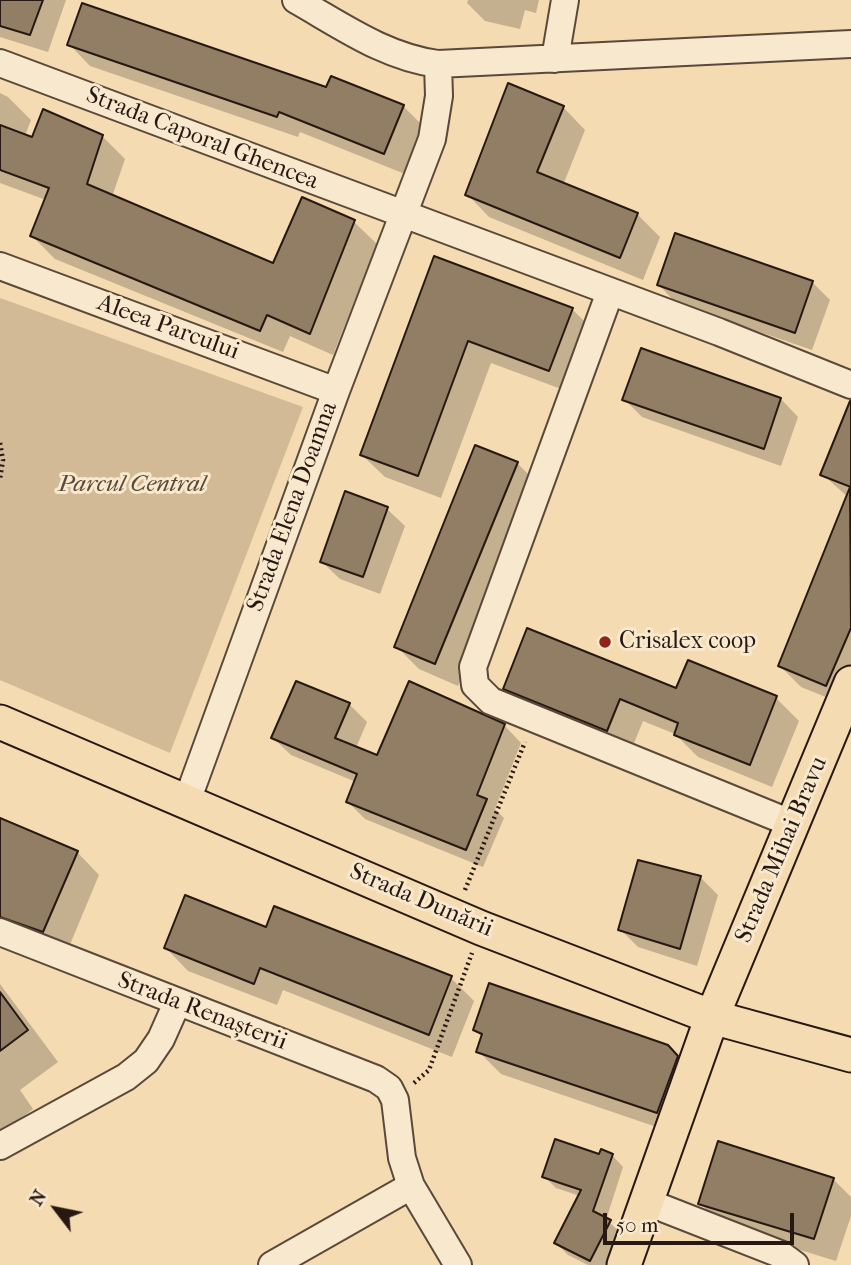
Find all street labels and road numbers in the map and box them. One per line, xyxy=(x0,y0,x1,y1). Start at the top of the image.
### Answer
street label: Strada Caporal Ghencea xyxy=(82,81,322,197)
street label: Aleea Parcului xyxy=(93,289,243,367)
street label: Strada Elena Doamna xyxy=(242,398,344,616)
street label: Strada Mihai Bravu xyxy=(730,753,834,947)
street label: Strada Dunării xyxy=(345,858,497,944)
street label: Strada Renașterii xyxy=(113,966,291,1058)

